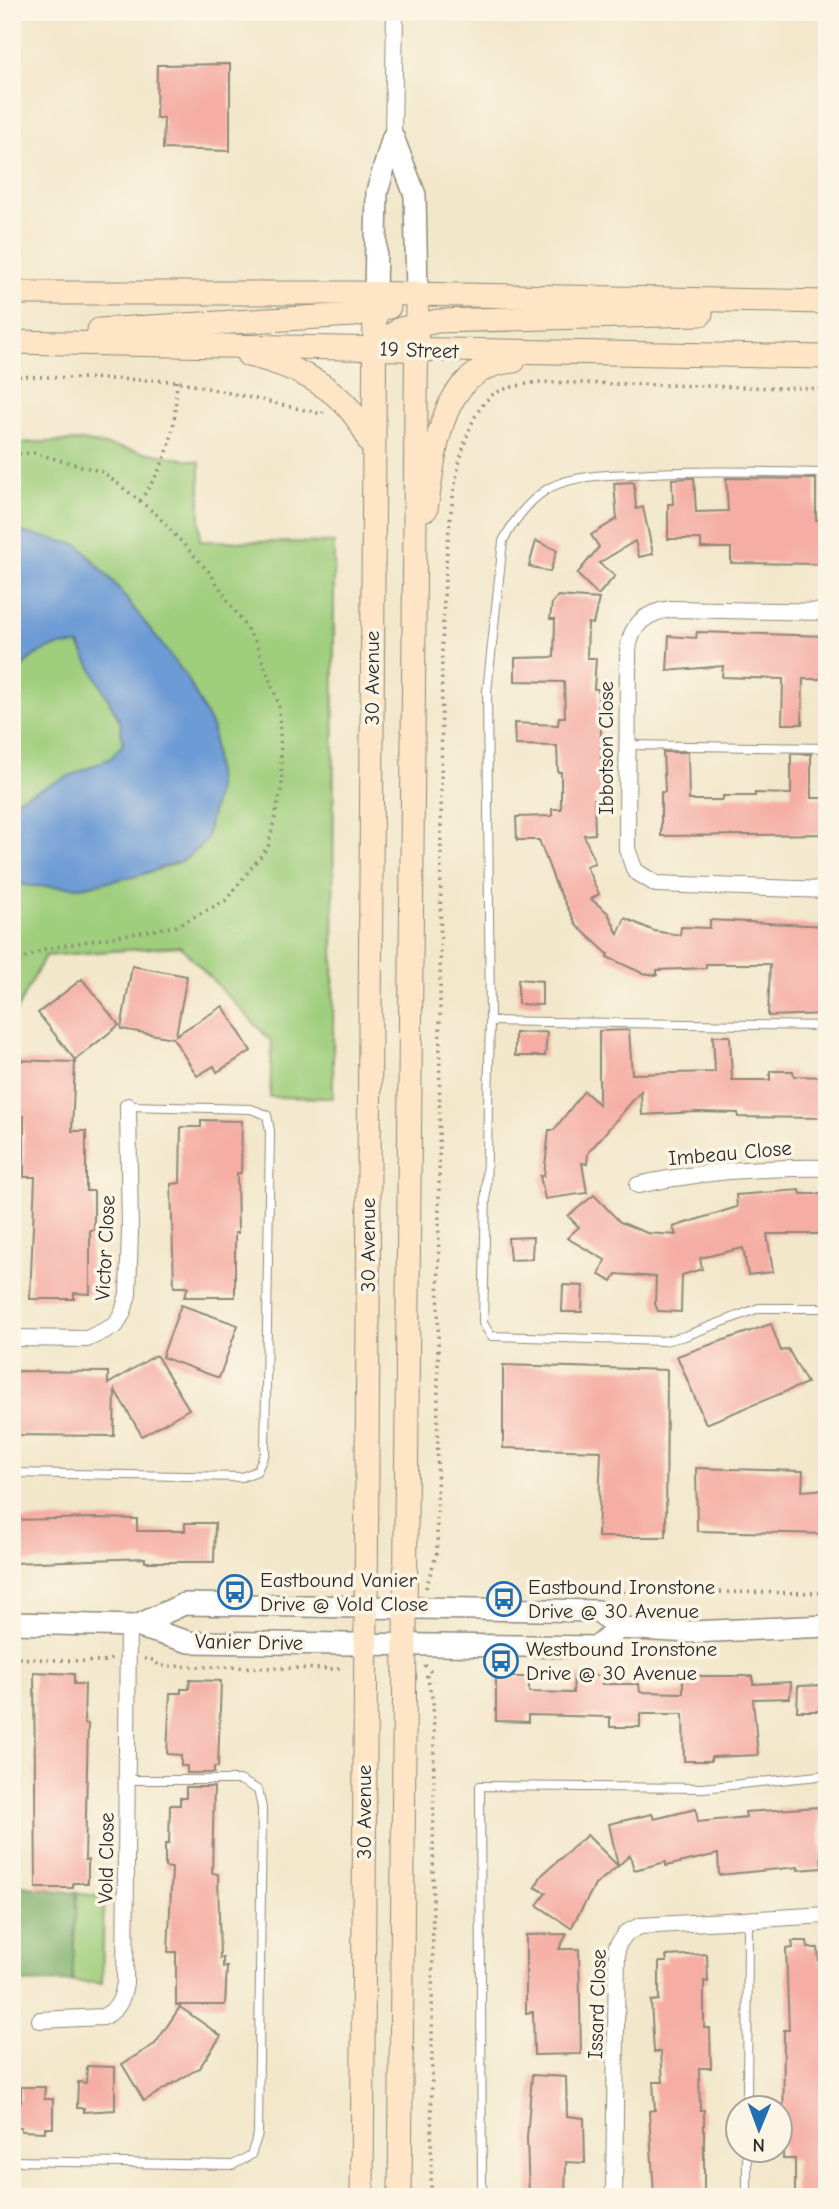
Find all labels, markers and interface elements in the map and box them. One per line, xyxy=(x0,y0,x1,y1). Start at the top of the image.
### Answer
street label: 19 Street xyxy=(379,337,460,363)
street label: 30 Avenue xyxy=(360,631,384,725)
street label: Ibbotson Close xyxy=(594,681,618,815)
street label: Imbeau Close xyxy=(667,1136,793,1170)
street label: Victor Close xyxy=(90,1195,120,1301)
street label: 30 Avenue xyxy=(356,1198,380,1292)
place label: Eastbound Vanier Drive @ Vold Close xyxy=(260,1568,428,1616)
bus stop icon: Eastbound Vanier Drive @ Vold Close xyxy=(216,1573,254,1611)
place label: Eastbound Ironstone Drive @ 30 Avenue xyxy=(528,1575,715,1623)
bus stop icon: Eastbound Ironstone Drive @ 30 Avenue xyxy=(485,1580,523,1618)
street label: Vanier Drive xyxy=(195,1629,303,1655)
place label: Westbound Ironstone Drive @ 30 Avenue xyxy=(526,1637,717,1685)
bus stop icon: Westbound Ironstone Drive @ 30 Avenue xyxy=(482,1642,520,1680)
street label: 30 Avenue xyxy=(352,1765,376,1859)
street label: Vold Close xyxy=(93,1812,119,1904)
street label: Issard Close xyxy=(583,1949,611,2059)
north arrow xyxy=(724,2094,794,2164)
text: N xyxy=(752,2134,765,2156)

